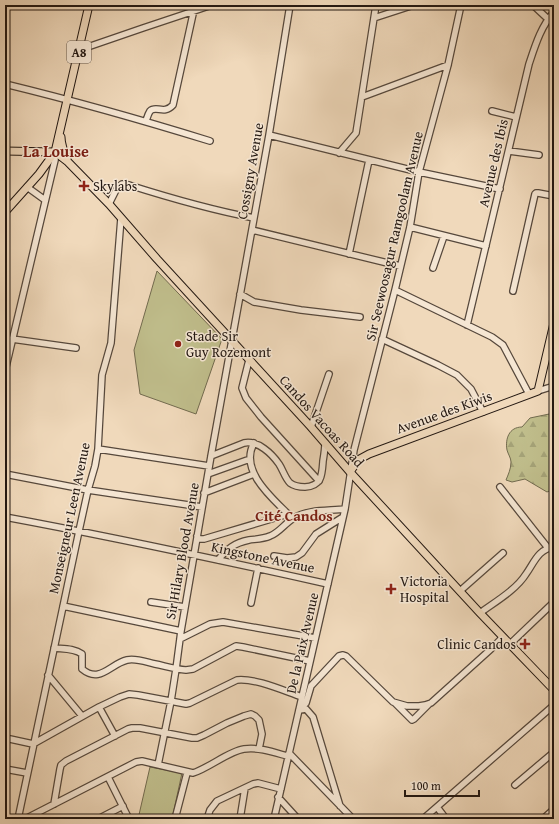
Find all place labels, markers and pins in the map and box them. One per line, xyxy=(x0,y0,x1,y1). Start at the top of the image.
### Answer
place label: Skylabs xyxy=(93,176,137,196)
marker: Skylabs xyxy=(78,180,90,192)
place label: Stade Sir Guy Rozemont xyxy=(186,326,271,362)
marker: Stade Sir Guy Rozemont xyxy=(173,339,183,349)
place label: Victoria Hospital xyxy=(400,571,449,607)
marker: Victoria Hospital xyxy=(385,583,397,595)
place label: Clinic Candos xyxy=(437,634,516,654)
marker: Clinic Candos xyxy=(519,638,531,650)

